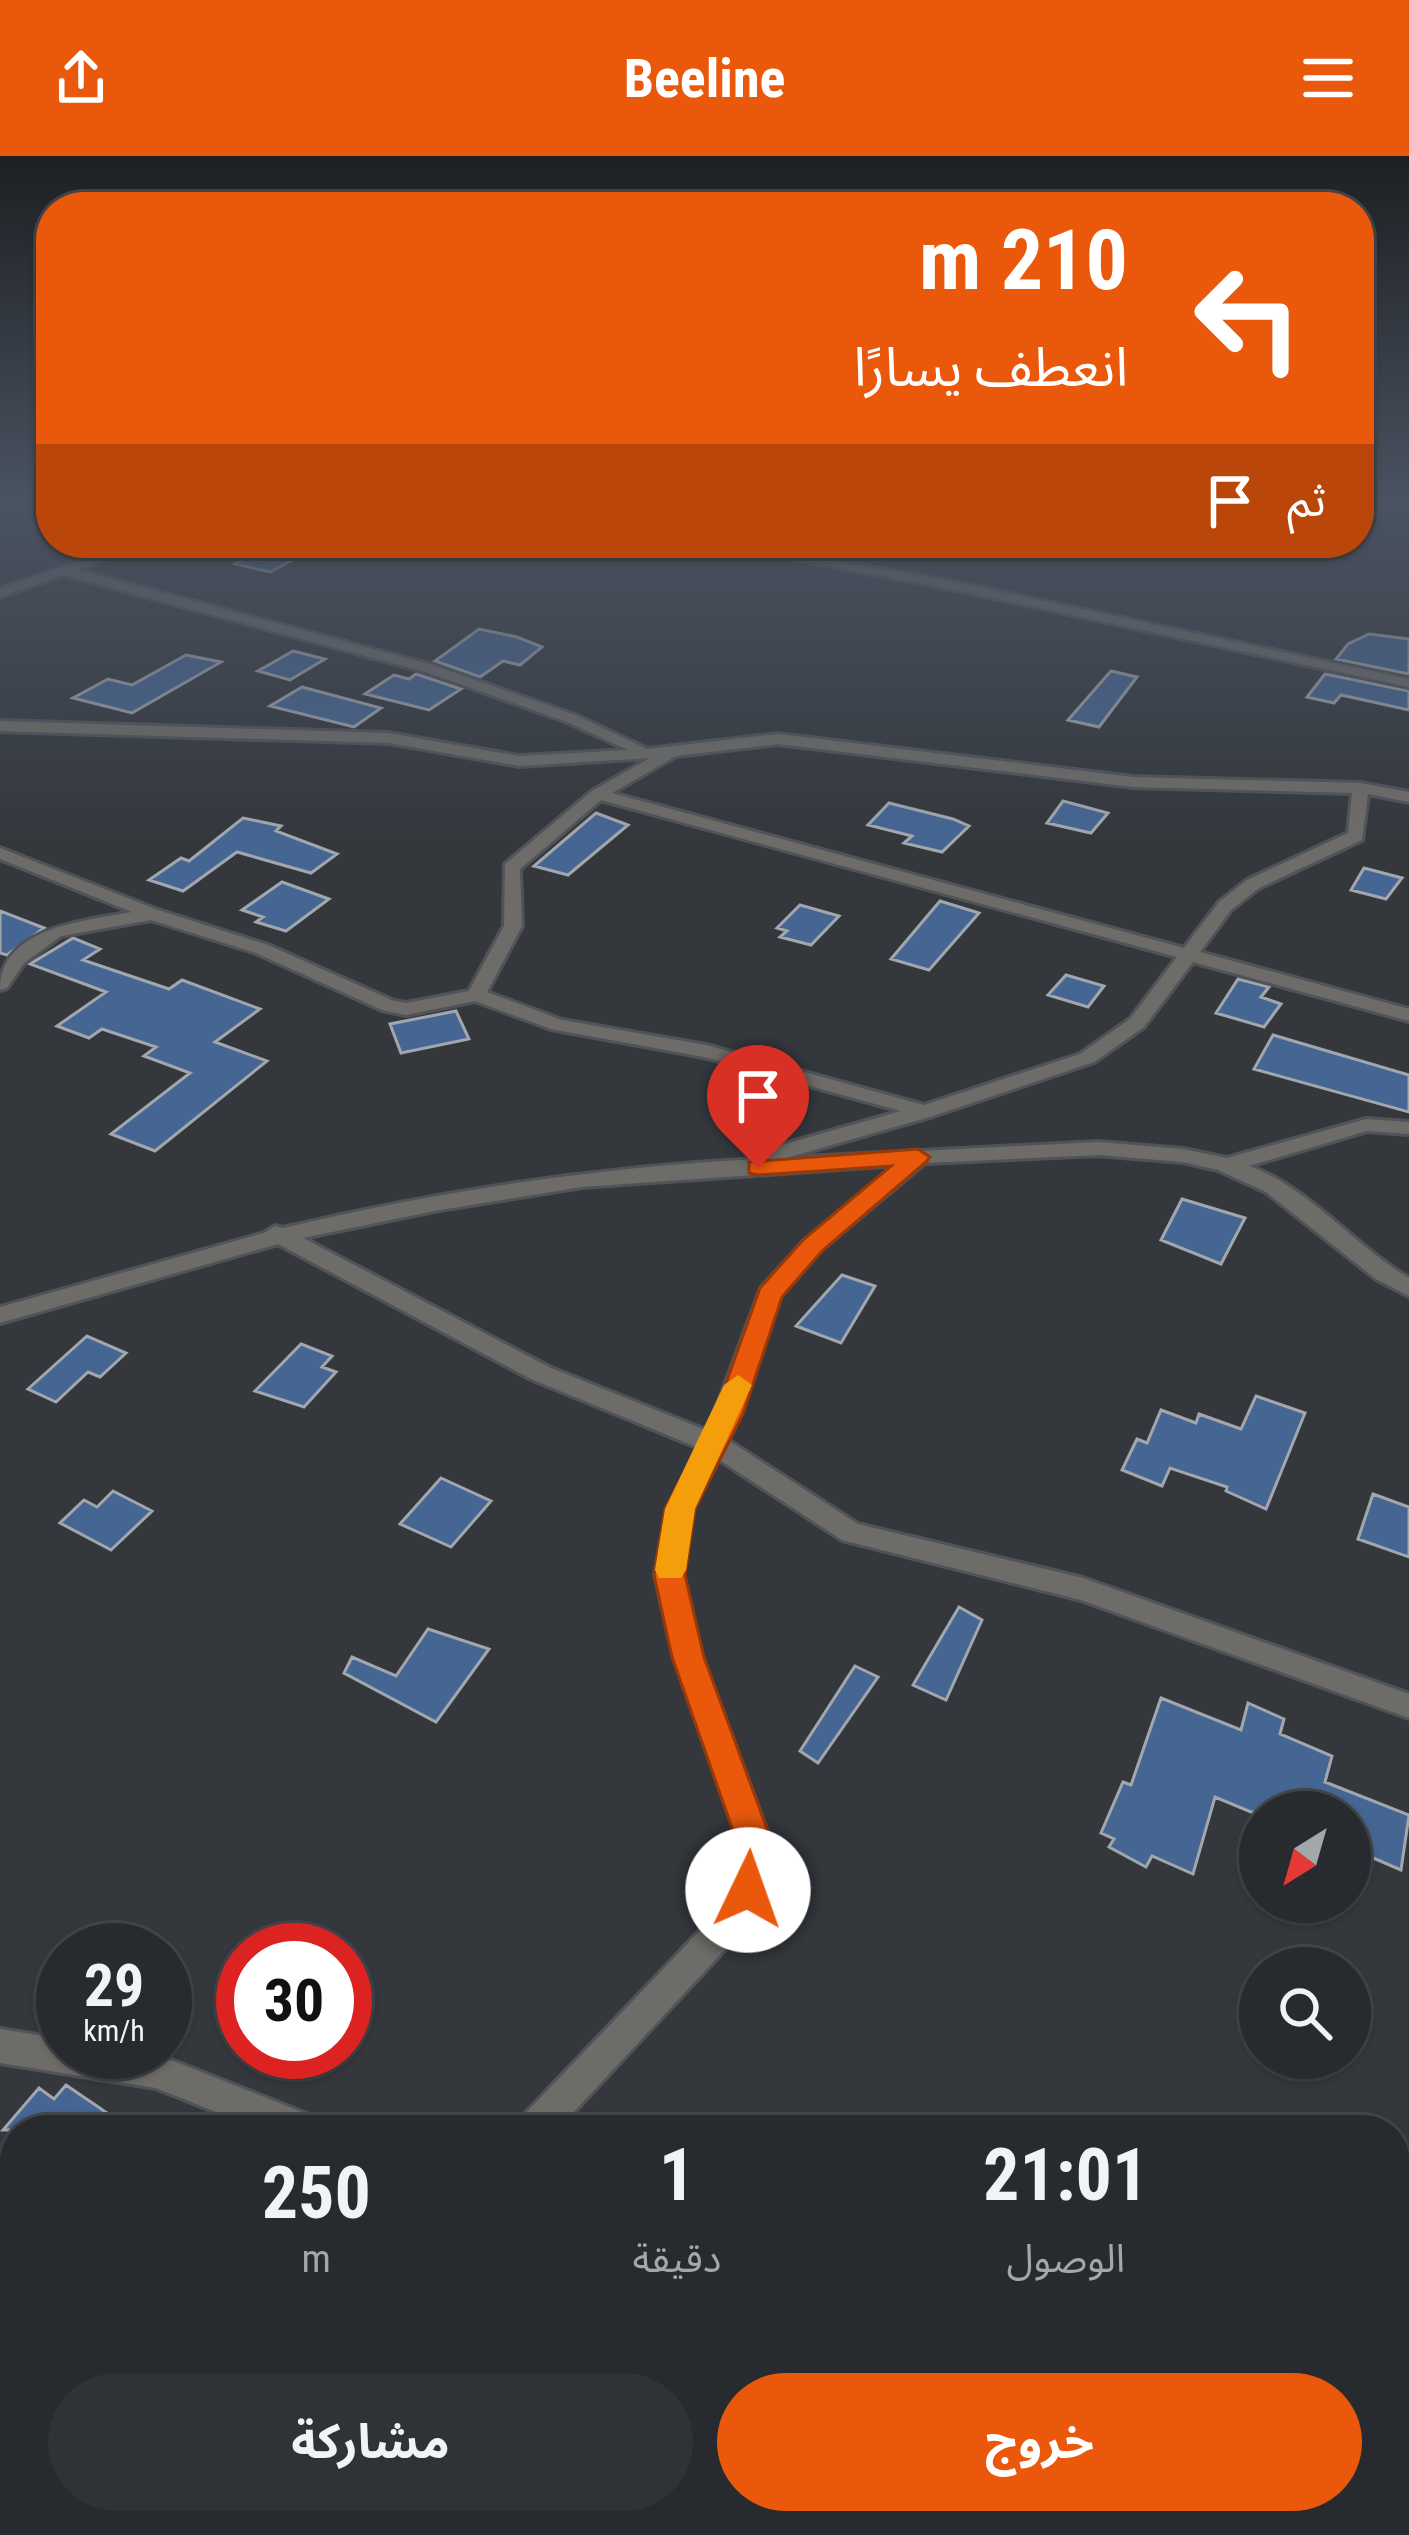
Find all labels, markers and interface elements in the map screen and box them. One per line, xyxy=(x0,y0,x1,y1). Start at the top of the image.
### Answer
icon: share xyxy=(48,45,114,111)
icon: menu xyxy=(1295,45,1361,111)
text: Beeline xyxy=(624,47,785,110)
text: 210 m xyxy=(919,211,1128,310)
icon: left xyxy=(1170,240,1326,396)
text: انعطف يسارًا xyxy=(853,336,1128,399)
icon: arrive xyxy=(1197,468,1263,534)
text: ثم xyxy=(1287,474,1326,527)
pin xyxy=(707,1045,809,1168)
icon: arrive xyxy=(725,1063,791,1129)
north arrow xyxy=(1239,1791,1371,1923)
map controls xyxy=(1239,1791,1371,2079)
position arrow xyxy=(685,1827,811,1953)
speed limit sign: 30 xyxy=(216,1923,372,2079)
button: search xyxy=(1239,1947,1371,2079)
text: 29 xyxy=(84,1950,144,2021)
text: km/h xyxy=(83,2013,145,2048)
text: 1 xyxy=(659,2133,695,2218)
text: 21:01 xyxy=(983,2133,1148,2218)
text: 250 xyxy=(262,2151,371,2236)
text: m xyxy=(302,2236,331,2282)
text: دقيقة xyxy=(633,2236,721,2282)
text: الوصول xyxy=(1006,2236,1125,2282)
button: مشاركة xyxy=(48,2373,693,2511)
button: خروج xyxy=(717,2373,1362,2511)

